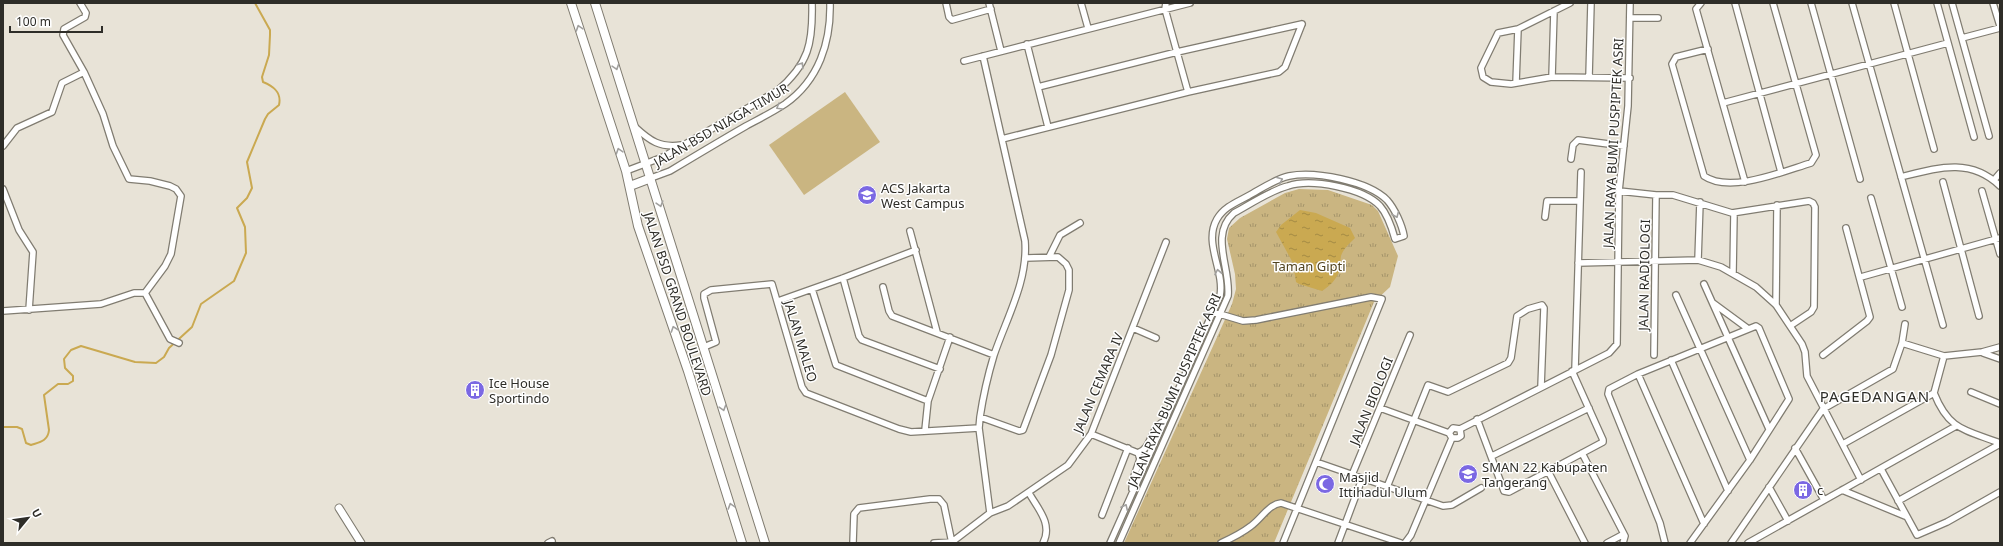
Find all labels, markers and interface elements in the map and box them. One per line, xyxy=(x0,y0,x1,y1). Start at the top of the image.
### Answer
scale bar xyxy=(10,8,102,34)
text: 100 m xyxy=(16,13,51,30)
one-way arrow xyxy=(575,24,584,31)
street label: JALAN RAYA BUMI PUSPIPTEK ASRI xyxy=(1598,38,1627,250)
one-way arrow xyxy=(796,62,804,69)
one-way arrow xyxy=(611,63,620,70)
street label: JALAN BSD NIAGA TIMUR xyxy=(648,79,792,172)
one-way arrow xyxy=(776,103,783,110)
one-way arrow xyxy=(615,148,624,155)
one-way arrow xyxy=(1277,176,1284,184)
place label: ACS Jakarta West Campus xyxy=(881,179,964,212)
school or university icon: ACS Jakarta West Campus xyxy=(856,184,878,206)
one-way arrow xyxy=(655,200,664,207)
street label: JALAN BSD GRAND BOULEVARD xyxy=(639,208,716,398)
one-way arrow xyxy=(1391,211,1399,218)
street label: JALAN RADIOLOGI xyxy=(1634,219,1654,333)
park label: Taman Gipti xyxy=(1272,257,1346,275)
one-way arrow xyxy=(1214,269,1223,275)
street label: JALAN RAYA BUMI PUSPIPTEK ASRI xyxy=(1122,290,1225,491)
street label: JALAN MALEO xyxy=(779,296,822,384)
one-way arrow xyxy=(670,325,678,332)
street label: JALAN CEMARA IV xyxy=(1068,330,1127,438)
street label: JALAN BIOLOGI xyxy=(1344,354,1397,450)
place label: Ice House Sportindo xyxy=(489,374,549,407)
building icon: Ice House Sportindo xyxy=(464,379,486,401)
district label: PAGEDANGAN xyxy=(1820,386,1930,406)
one-way arrow xyxy=(718,405,727,412)
place label: SMAN 22 Kabupaten Tangerang xyxy=(1482,458,1607,491)
school or university icon: SMAN 22 Kabupaten Tangerang xyxy=(1457,463,1479,485)
place label: Masjid Ittihadul Ulum xyxy=(1339,468,1427,501)
mosque icon: Masjid Ittihadul Ulum xyxy=(1314,473,1336,495)
building icon: c xyxy=(1792,479,1814,501)
place label: c xyxy=(1817,481,1823,499)
north arrow xyxy=(8,498,48,538)
one-way arrow xyxy=(727,502,736,509)
one-way arrow xyxy=(1120,504,1128,511)
text: U xyxy=(29,506,46,520)

